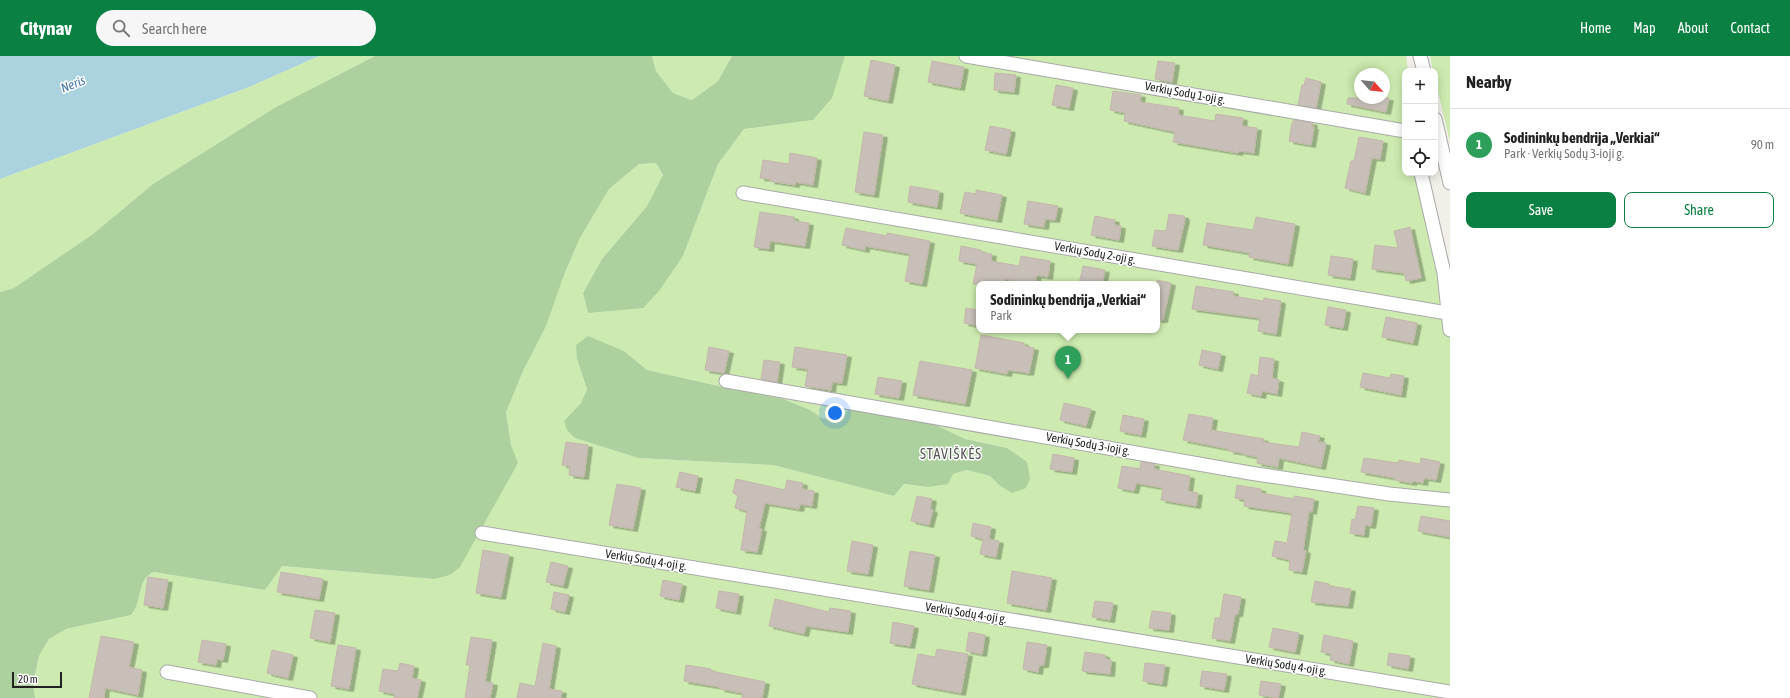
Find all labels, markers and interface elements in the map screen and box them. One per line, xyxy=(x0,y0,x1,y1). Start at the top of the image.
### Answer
search box xyxy=(96,10,376,46)
text: Citynav xyxy=(20,17,72,39)
icon: search xyxy=(110,17,132,39)
text: Search here xyxy=(142,20,207,37)
text: Home xyxy=(1580,20,1611,36)
text: Map xyxy=(1633,20,1656,36)
text: About xyxy=(1678,20,1709,36)
text: Contact xyxy=(1731,20,1770,36)
north arrow xyxy=(1354,68,1390,104)
map controls xyxy=(1402,68,1438,176)
button: + xyxy=(1402,68,1438,104)
water label: Neris xyxy=(59,72,88,95)
text: Nearby xyxy=(1466,72,1512,92)
street label: Verkių Sodų 1-oji g. xyxy=(1144,79,1226,107)
button: − xyxy=(1402,104,1438,140)
text: Sodininkų bendrija „Verkiai“ xyxy=(1504,129,1659,146)
text: 1 xyxy=(1476,137,1482,152)
text: 90 m xyxy=(1751,137,1774,152)
button: locate xyxy=(1402,140,1438,176)
text: Park · Verkių Sodų 3-ioji g. xyxy=(1504,146,1624,161)
button: Save xyxy=(1466,192,1616,228)
button: Share xyxy=(1624,192,1774,228)
street label: Verkių Sodų 2-oji g. xyxy=(1053,239,1137,267)
popup xyxy=(976,281,1160,333)
text: Sodininkų bendrija „Verkiai“ xyxy=(990,291,1146,308)
text: Park xyxy=(990,308,1012,323)
pin: 1 xyxy=(1055,346,1081,379)
your location xyxy=(825,403,845,423)
street label: Verkių Sodų 3-ioji g. xyxy=(1045,430,1131,458)
district label: STAVIŠKĖS xyxy=(920,446,982,462)
street label: Verkių Sodų 4-oji g. xyxy=(604,547,688,573)
street label: Verkių Sodų 4-oji g. xyxy=(924,600,1008,626)
street label: Verkių Sodų 4-oji g. xyxy=(1244,652,1328,678)
scale bar xyxy=(12,670,62,689)
text: 20 m xyxy=(18,673,38,685)

